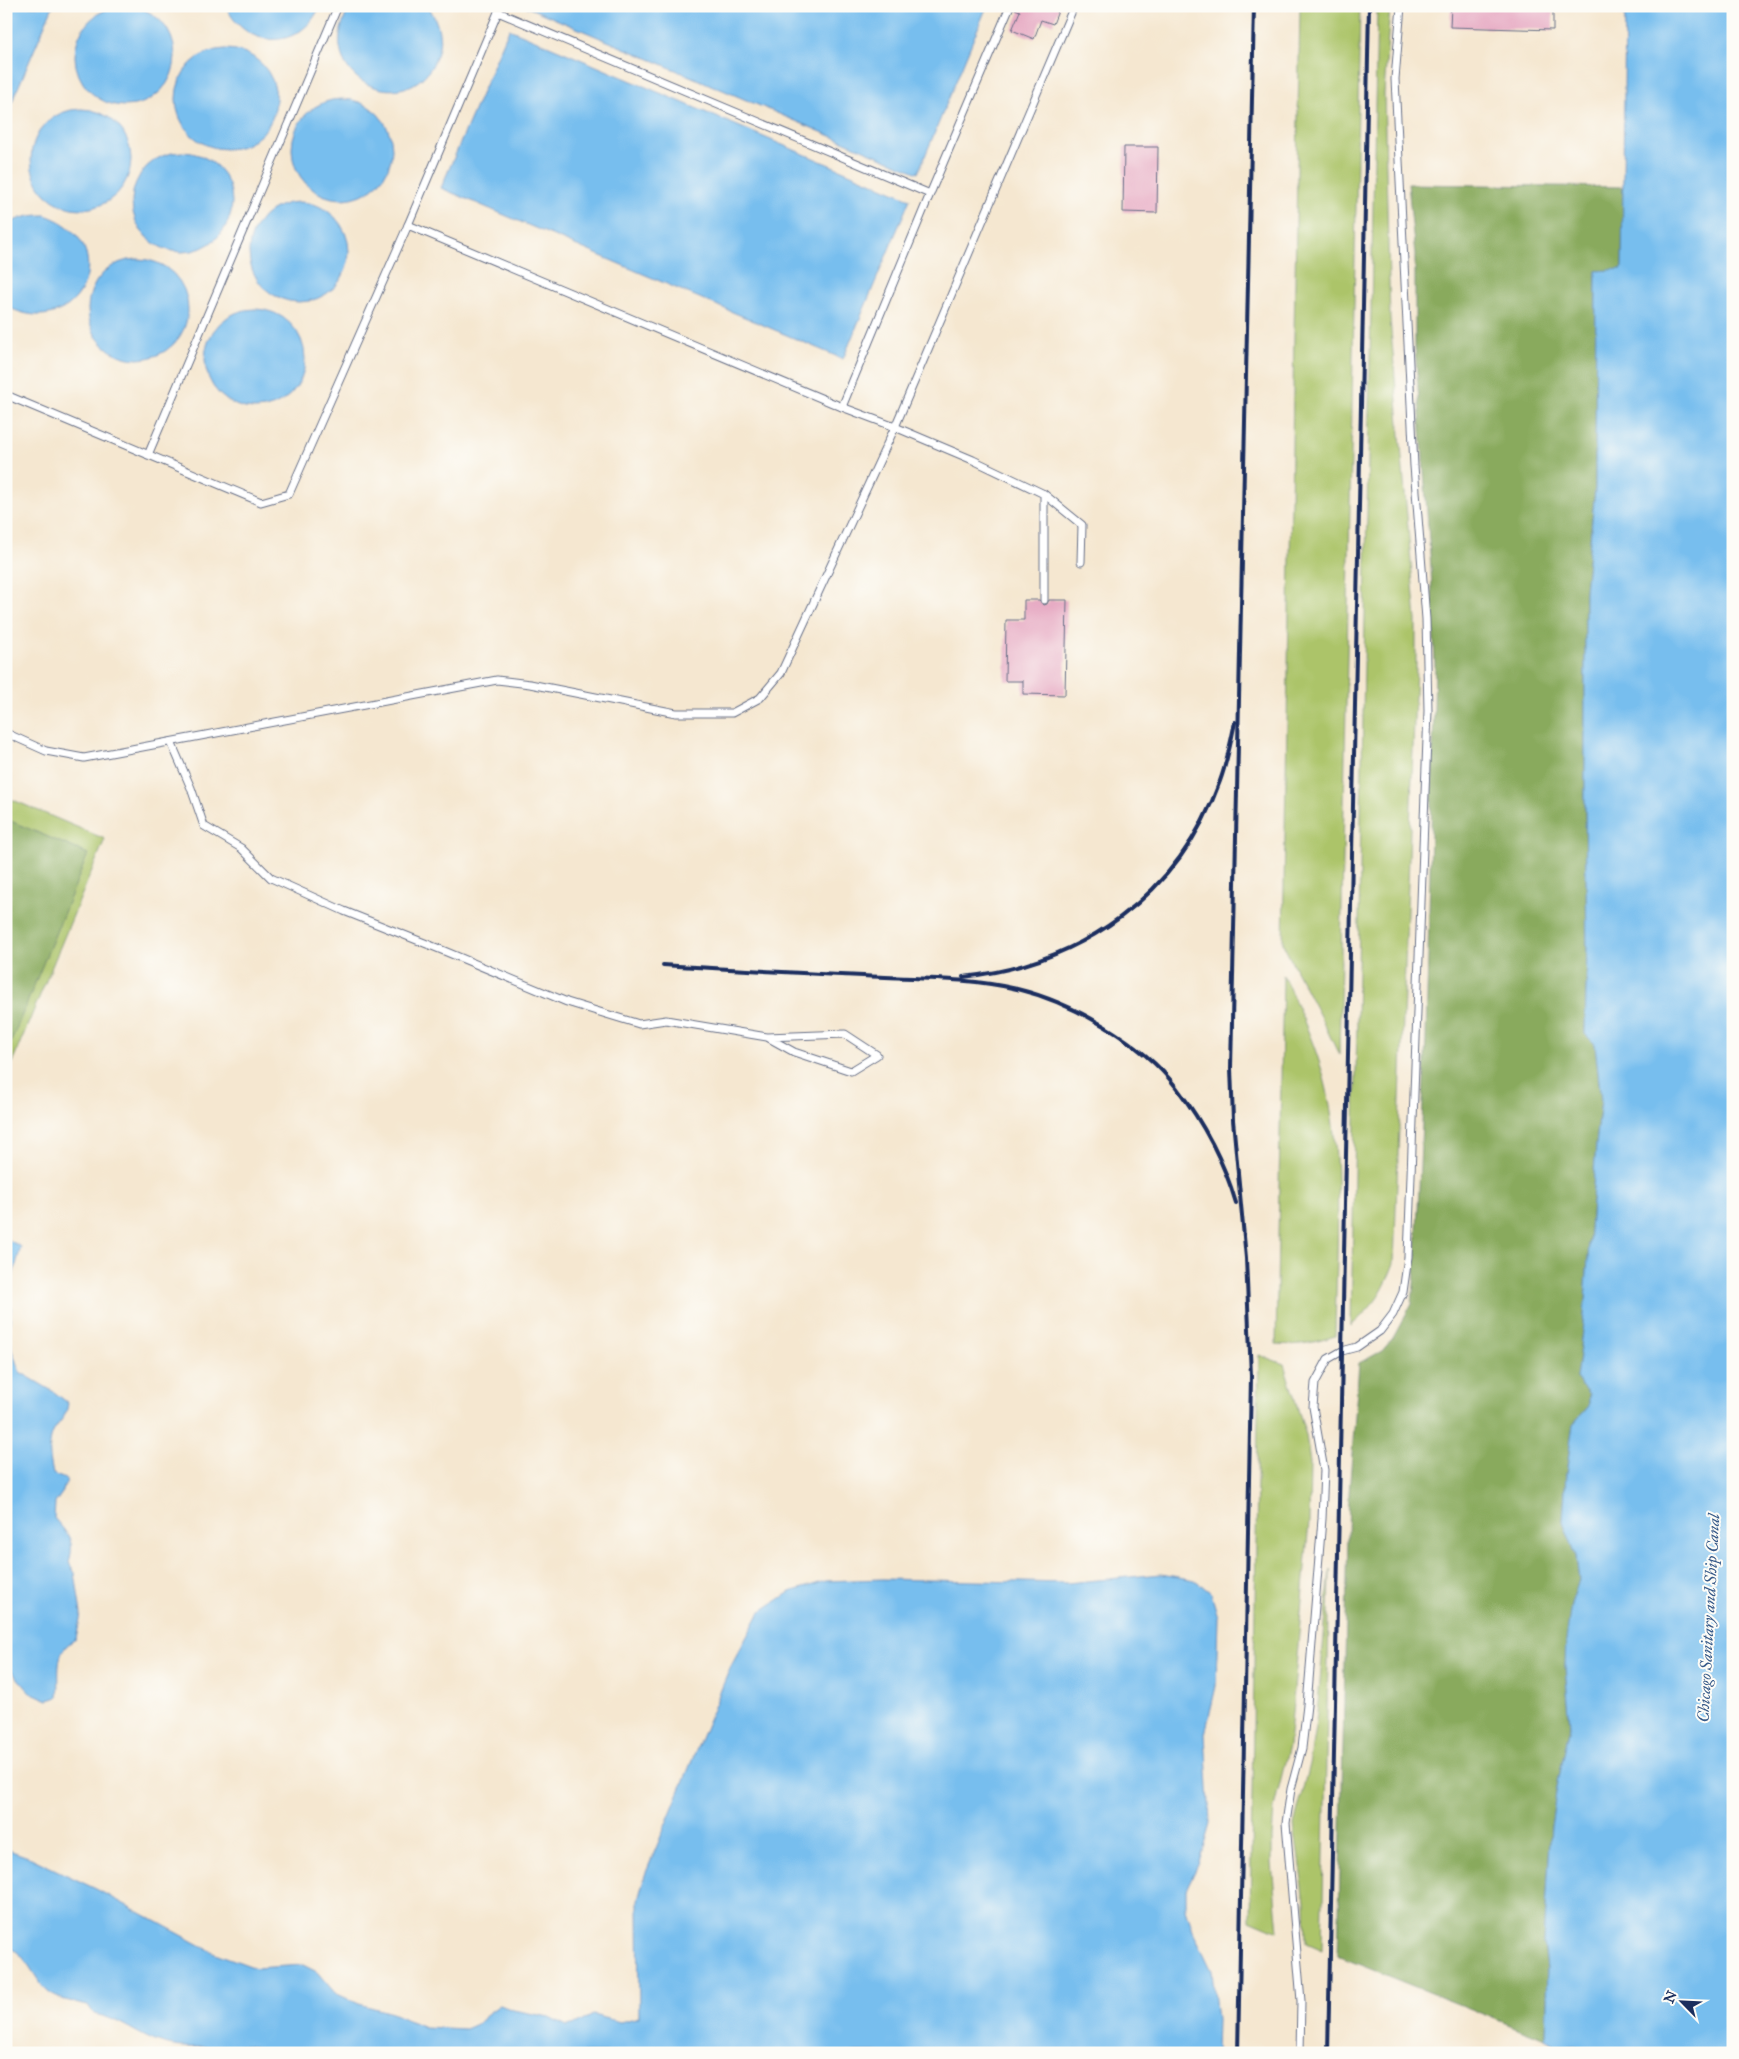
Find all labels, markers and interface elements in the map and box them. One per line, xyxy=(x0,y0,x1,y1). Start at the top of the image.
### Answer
water label: Chicago Sanitary and Ship Canal xyxy=(1694,1512,1725,1723)
north arrow xyxy=(1656,1976,1706,2026)
text: N xyxy=(1660,1988,1681,2006)

